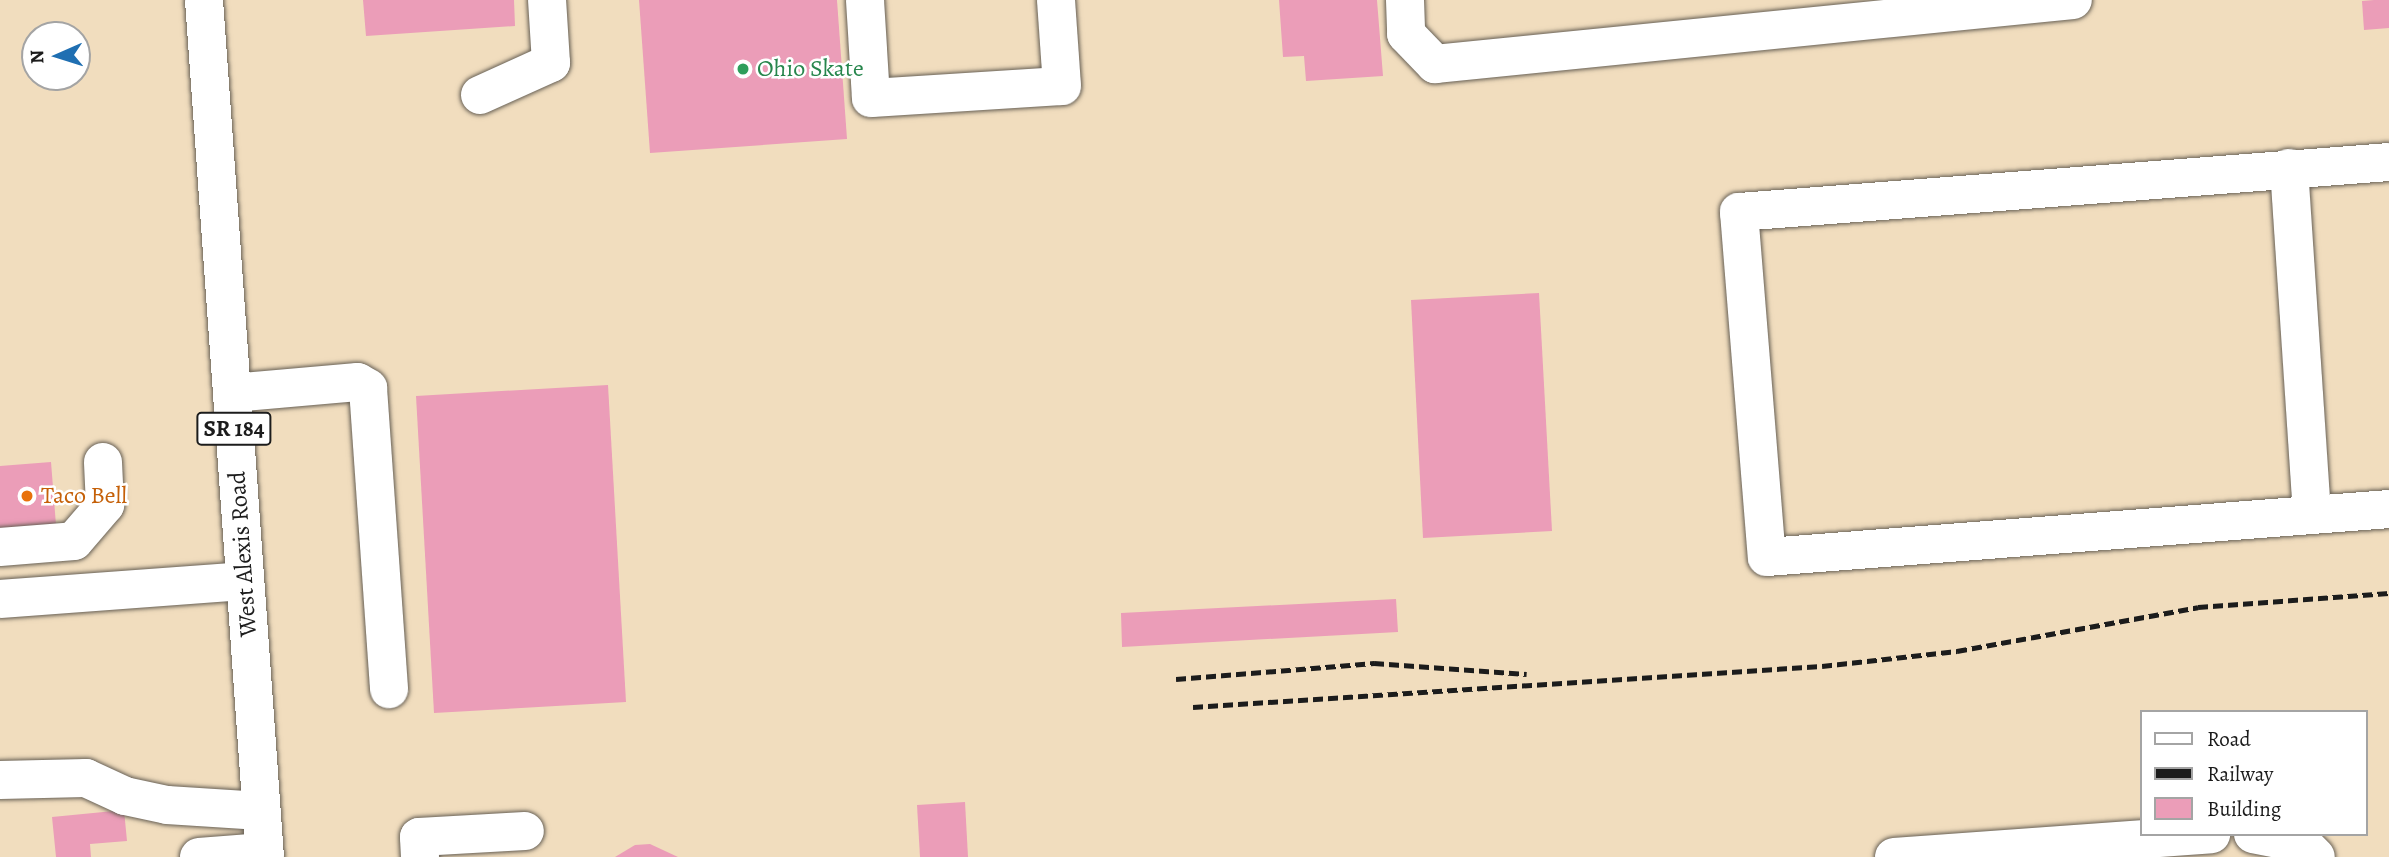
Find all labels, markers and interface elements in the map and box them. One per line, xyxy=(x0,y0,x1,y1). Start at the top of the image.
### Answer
north arrow xyxy=(21,21,91,91)
text: N xyxy=(24,49,50,65)
place label: Ohio Skate xyxy=(757,55,864,83)
marker: Ohio Skate xyxy=(735,61,751,77)
road number: SR 184 xyxy=(196,410,272,448)
street label: West Alexis Road xyxy=(223,470,263,638)
place label: Taco Bell xyxy=(41,482,127,510)
marker: Taco Bell xyxy=(19,488,35,504)
legend xyxy=(2140,710,2368,836)
text: Road xyxy=(2207,725,2251,753)
text: Railway xyxy=(2207,760,2273,788)
text: Building xyxy=(2207,795,2281,823)

